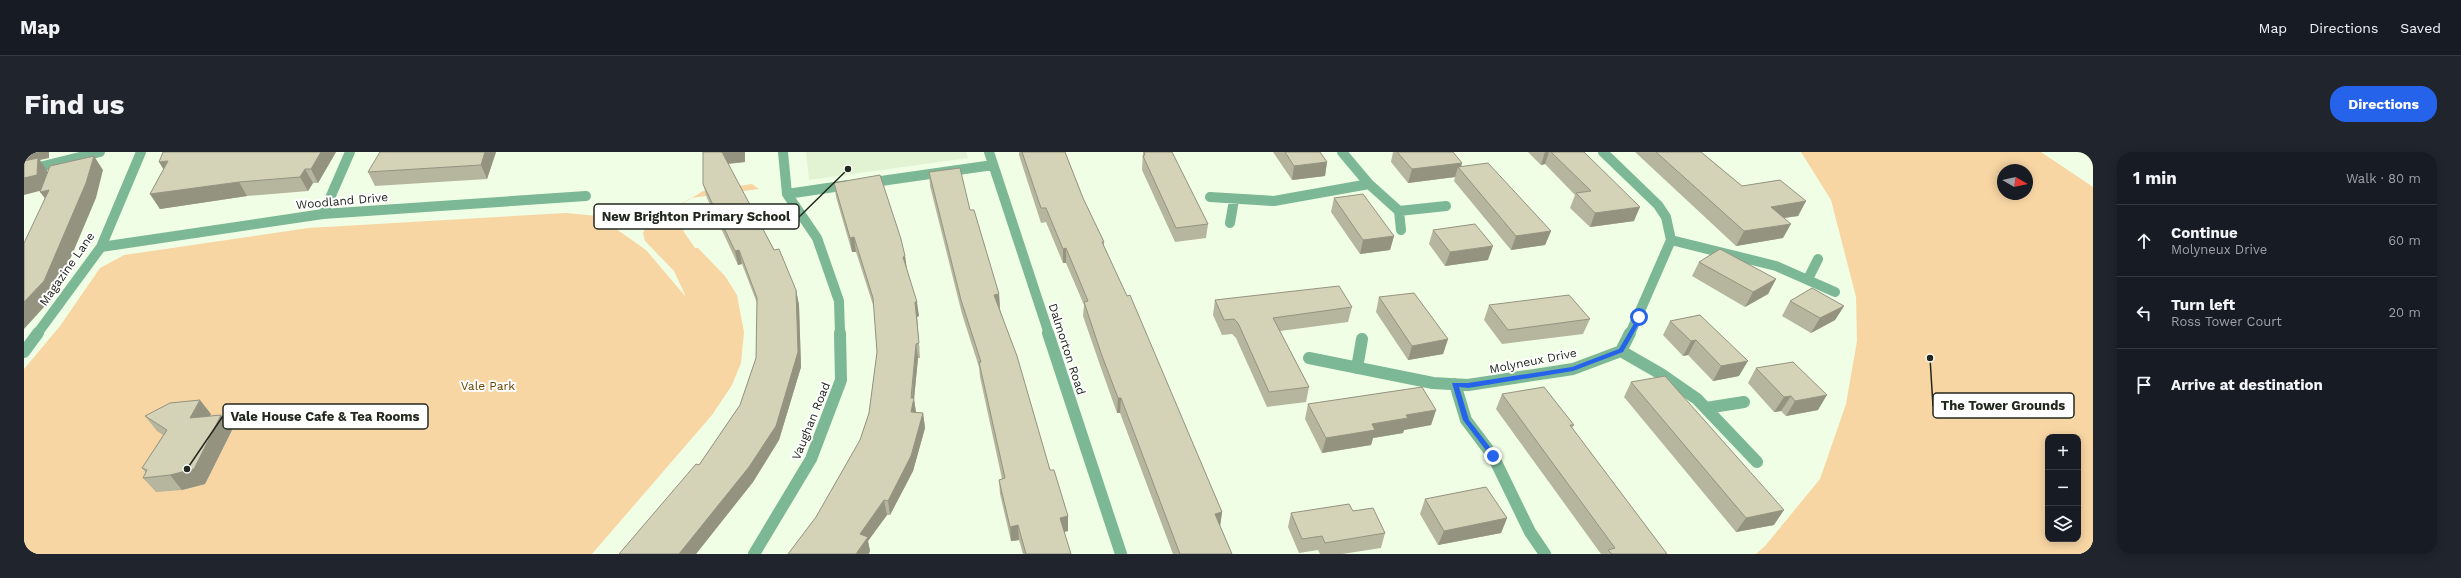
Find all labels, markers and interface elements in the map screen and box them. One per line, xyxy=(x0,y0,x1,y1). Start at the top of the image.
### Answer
text: Map xyxy=(20,16,60,39)
text: Map xyxy=(2259,20,2287,36)
text: Directions xyxy=(2309,20,2378,36)
text: Saved xyxy=(2400,20,2441,36)
button: Directions xyxy=(2330,86,2437,122)
text: Find us xyxy=(24,88,124,121)
north arrow xyxy=(1997,164,2033,200)
text: 1 min xyxy=(2133,168,2177,188)
text: Walk · 80 m xyxy=(2346,171,2421,186)
street label: Woodland Drive xyxy=(295,190,389,212)
callout: New Brighton Primary School xyxy=(594,204,799,229)
text: New Brighton Primary School xyxy=(602,209,791,224)
text: Continue xyxy=(2171,224,2238,242)
street label: Magazine Lane xyxy=(36,229,98,308)
icon: ahead xyxy=(2133,230,2155,252)
text: 60 m xyxy=(2388,233,2421,248)
text: Molyneux Drive xyxy=(2171,242,2267,257)
text: Turn left xyxy=(2171,296,2235,314)
street label: Dalmorton Road xyxy=(1046,301,1088,397)
icon: left xyxy=(2133,302,2155,324)
text: 20 m xyxy=(2389,305,2421,320)
route start xyxy=(1630,308,1648,326)
text: Ross Tower Court xyxy=(2171,314,2282,329)
street label: Molyneux Drive xyxy=(1488,346,1578,376)
icon: arrive xyxy=(2133,374,2155,396)
text: Arrive at destination xyxy=(2171,376,2323,394)
park label: Vale Park xyxy=(461,379,515,393)
street label: Vaughan Road xyxy=(789,380,833,462)
callout: The Tower Grounds xyxy=(1933,393,2074,418)
text: The Tower Grounds xyxy=(1941,398,2065,413)
callout: Vale House Cafe & Tea Rooms xyxy=(223,404,428,429)
text: Vale House Cafe & Tea Rooms xyxy=(230,409,420,424)
map controls xyxy=(2045,434,2081,542)
button: + xyxy=(2045,434,2081,470)
route end xyxy=(1484,447,1502,465)
button: − xyxy=(2045,470,2081,506)
button: layers xyxy=(2045,506,2081,542)

